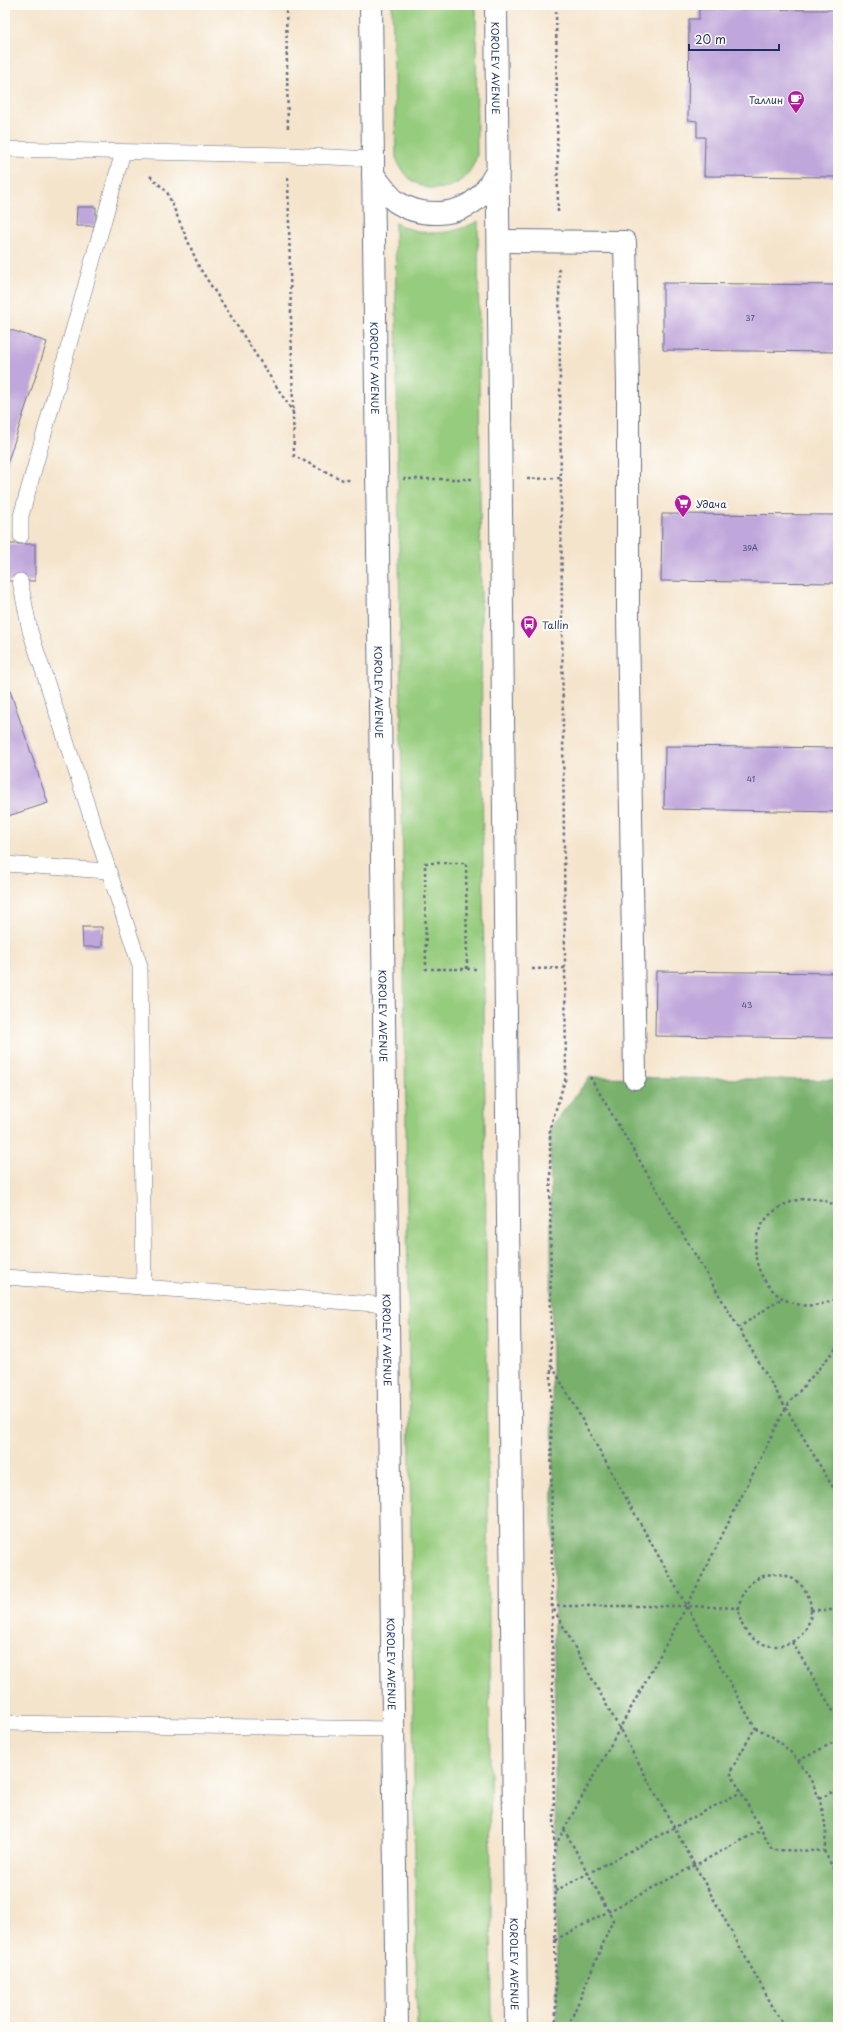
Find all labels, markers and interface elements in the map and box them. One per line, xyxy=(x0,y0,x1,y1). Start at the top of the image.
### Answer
street label: KOROLEV AVENUE xyxy=(489,22,505,114)
scale bar xyxy=(689,26,779,52)
text: 20 m xyxy=(695,30,726,48)
cafe icon: Таллин xyxy=(786,89,806,114)
place label: Таллин xyxy=(749,92,783,107)
house number: 37 xyxy=(745,312,755,324)
street label: KOROLEV AVENUE xyxy=(368,321,384,414)
supermarket icon: Удача xyxy=(673,493,693,518)
place label: Удача xyxy=(696,496,727,511)
house number: 39А xyxy=(742,542,758,554)
bus stop icon: Tallin xyxy=(519,614,539,639)
place label: Tallin xyxy=(542,617,569,632)
street label: KOROLEV AVENUE xyxy=(372,645,388,738)
house number: 41 xyxy=(747,773,755,785)
street label: KOROLEV AVENUE xyxy=(376,969,392,1062)
house number: 43 xyxy=(742,999,752,1011)
street label: KOROLEV AVENUE xyxy=(380,1293,396,1386)
street label: KOROLEV AVENUE xyxy=(384,1617,400,1710)
street label: KOROLEV AVENUE xyxy=(507,1917,523,2010)

